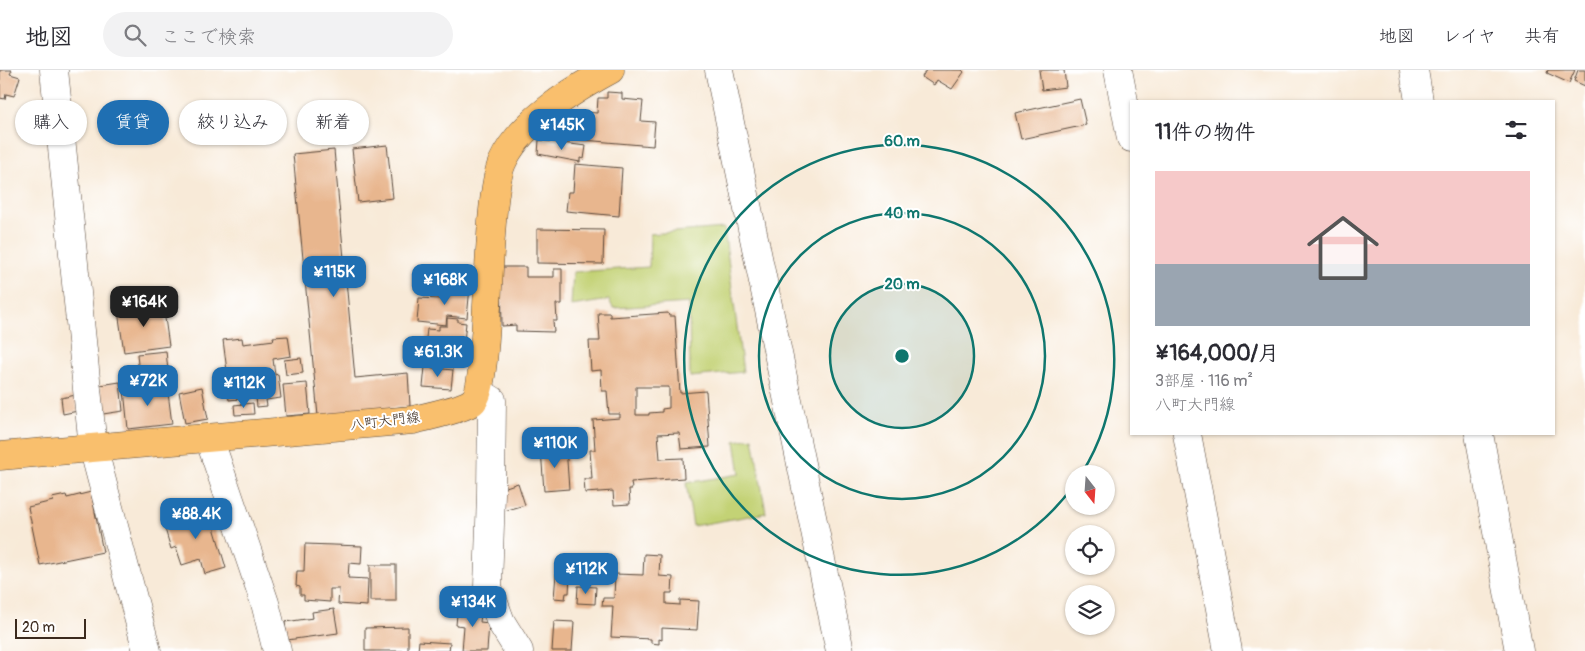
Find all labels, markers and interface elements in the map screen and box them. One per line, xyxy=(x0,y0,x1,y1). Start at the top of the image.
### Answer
search box xyxy=(103,12,453,57)
icon: search xyxy=(121,21,149,49)
text: 地図 xyxy=(25,23,73,52)
text: ここで検索 xyxy=(161,25,256,49)
text: 地図 xyxy=(1379,25,1415,48)
text: レイヤ xyxy=(1443,25,1496,48)
text: 共有 xyxy=(1524,25,1560,48)
chip: 購入 xyxy=(15,100,87,145)
chip: 賃貸 xyxy=(97,100,169,145)
chip: 絞り込み xyxy=(179,100,287,145)
chip: 新着 xyxy=(297,100,369,145)
pin: ¥145K xyxy=(527,108,597,151)
text: ¥145K xyxy=(540,115,584,135)
icon: filters xyxy=(1502,116,1530,144)
text: 11件の物件 xyxy=(1155,119,1255,146)
text: 60 m xyxy=(884,132,920,151)
icon: home xyxy=(1298,203,1388,293)
text: 40 m xyxy=(884,204,920,223)
pin: ¥115K xyxy=(299,256,369,298)
text: ¥115K xyxy=(313,262,355,282)
pin: ¥168K xyxy=(410,264,480,306)
text: ¥168K xyxy=(423,270,467,290)
text: 20 m xyxy=(884,275,920,294)
pin: ¥164K xyxy=(109,286,179,328)
text: ¥164K xyxy=(121,292,167,312)
pin: ¥61.3K xyxy=(397,336,479,378)
text: ¥164,000/月 xyxy=(1155,340,1279,367)
text: ¥61.3K xyxy=(414,342,462,362)
centre of rings xyxy=(893,347,911,365)
pin: ¥72K xyxy=(118,364,178,407)
pin: ¥112K xyxy=(209,366,279,409)
text: ¥72K xyxy=(129,371,167,391)
text: 3部屋 · 116 m² xyxy=(1155,371,1253,391)
text: ¥112K xyxy=(223,373,265,393)
text: 八町大門線 xyxy=(1155,395,1235,415)
street label: 八町大門線 xyxy=(349,408,421,434)
pin: ¥110K xyxy=(520,426,590,469)
text: ¥110K xyxy=(533,433,577,453)
north arrow xyxy=(1065,465,1115,515)
map controls xyxy=(1065,465,1115,635)
pin: ¥88.4K xyxy=(155,498,237,540)
text: ¥88.4K xyxy=(171,504,221,524)
button: locate xyxy=(1065,525,1115,575)
pin: ¥112K xyxy=(551,552,621,595)
text: ¥112K xyxy=(565,559,607,579)
button: layers xyxy=(1065,585,1115,635)
pin: ¥134K xyxy=(438,586,508,628)
text: ¥134K xyxy=(450,592,496,612)
scale bar xyxy=(15,616,86,639)
text: 20 m xyxy=(22,619,55,636)

